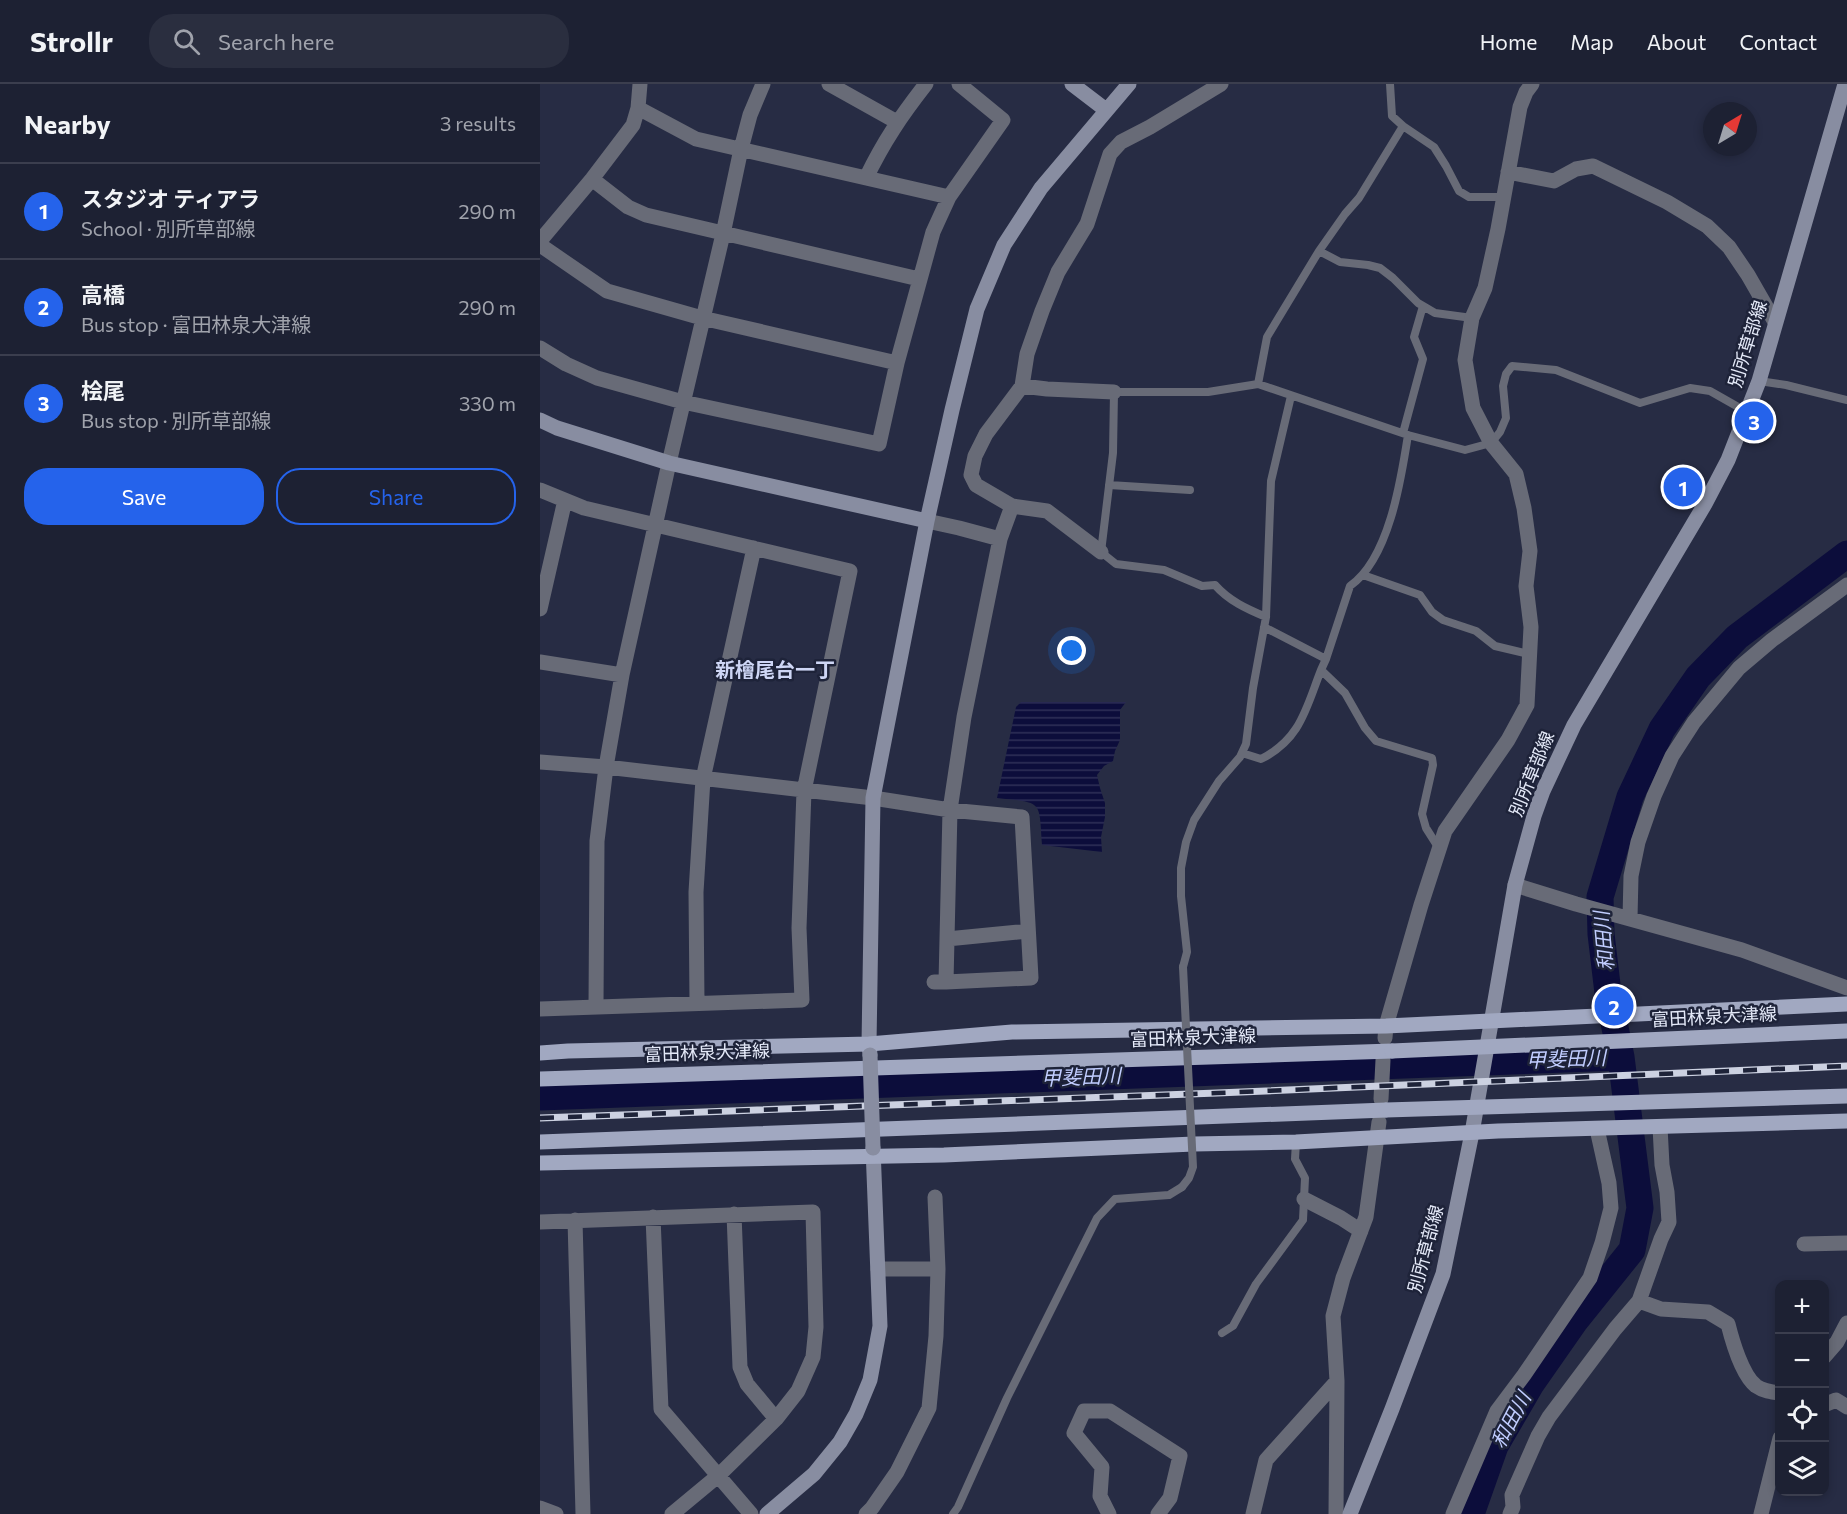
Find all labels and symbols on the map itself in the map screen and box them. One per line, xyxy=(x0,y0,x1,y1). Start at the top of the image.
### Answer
north arrow xyxy=(1703,102,1757,156)
street label: 別所草部線 xyxy=(1723,297,1771,390)
pin: 3 xyxy=(1734,398,1774,444)
pin: 1 xyxy=(1664,464,1702,510)
your location xyxy=(1057,636,1086,665)
district label: 新檜尾台一丁 xyxy=(715,657,835,681)
street label: 別所草部線 xyxy=(1504,728,1558,819)
water label: 和田川 xyxy=(1588,908,1618,972)
pin: 2 xyxy=(1594,984,1634,1028)
street label: 富田林泉大津線 xyxy=(1650,1002,1777,1030)
street label: 富田林泉大津線 xyxy=(1130,1024,1256,1050)
street label: 富田林泉大津線 xyxy=(644,1039,770,1065)
water label: 甲斐田川 xyxy=(1526,1045,1608,1071)
water label: 甲斐田川 xyxy=(1041,1063,1123,1089)
street label: 別所草部線 xyxy=(1403,1202,1447,1295)
water label: 和田川 xyxy=(1485,1386,1536,1452)

